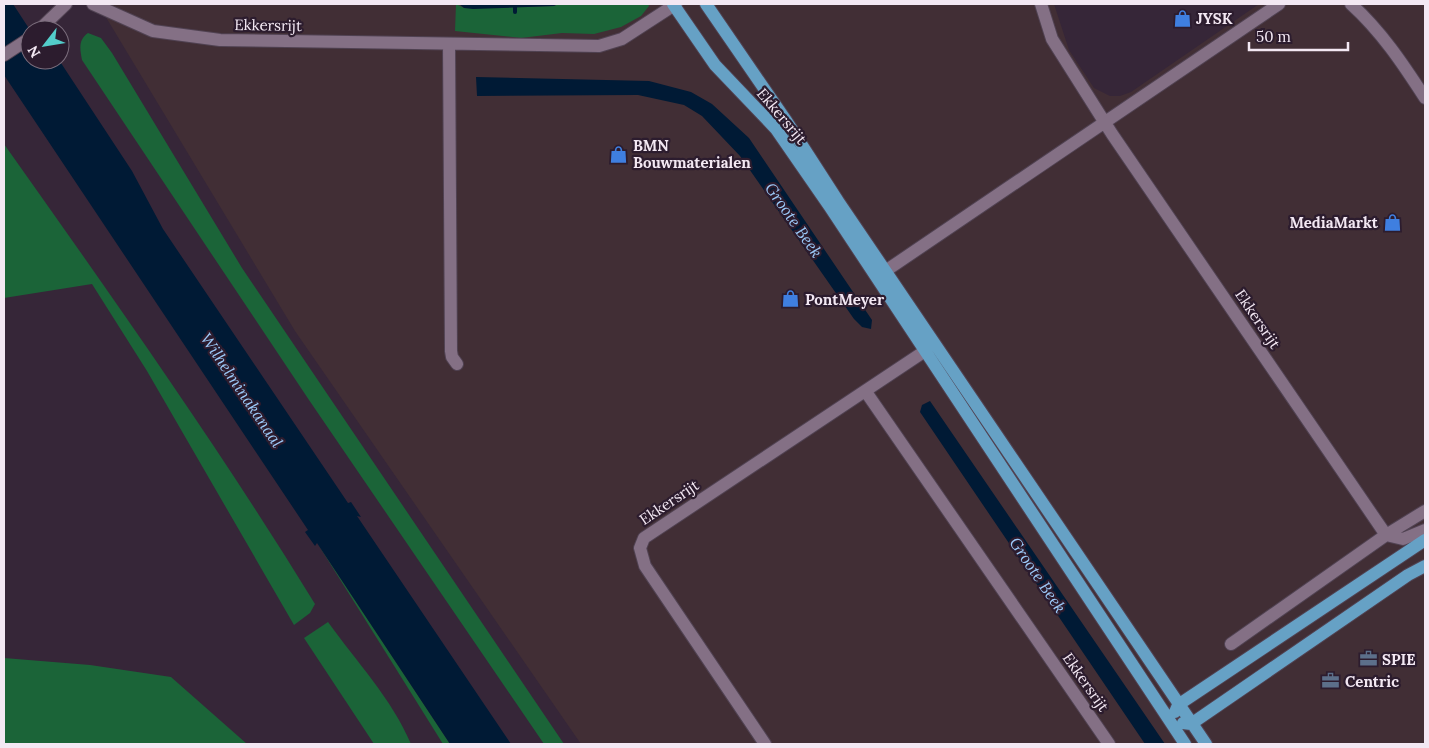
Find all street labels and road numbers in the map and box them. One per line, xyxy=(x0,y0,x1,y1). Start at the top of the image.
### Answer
street label: Ekkersrijt xyxy=(234,15,302,35)
street label: Ekkersrijt xyxy=(753,84,811,148)
street label: Ekkersrijt xyxy=(1231,286,1285,352)
street label: Ekkersrijt xyxy=(636,475,702,529)
street label: Ekkersrijt xyxy=(1059,649,1113,715)

